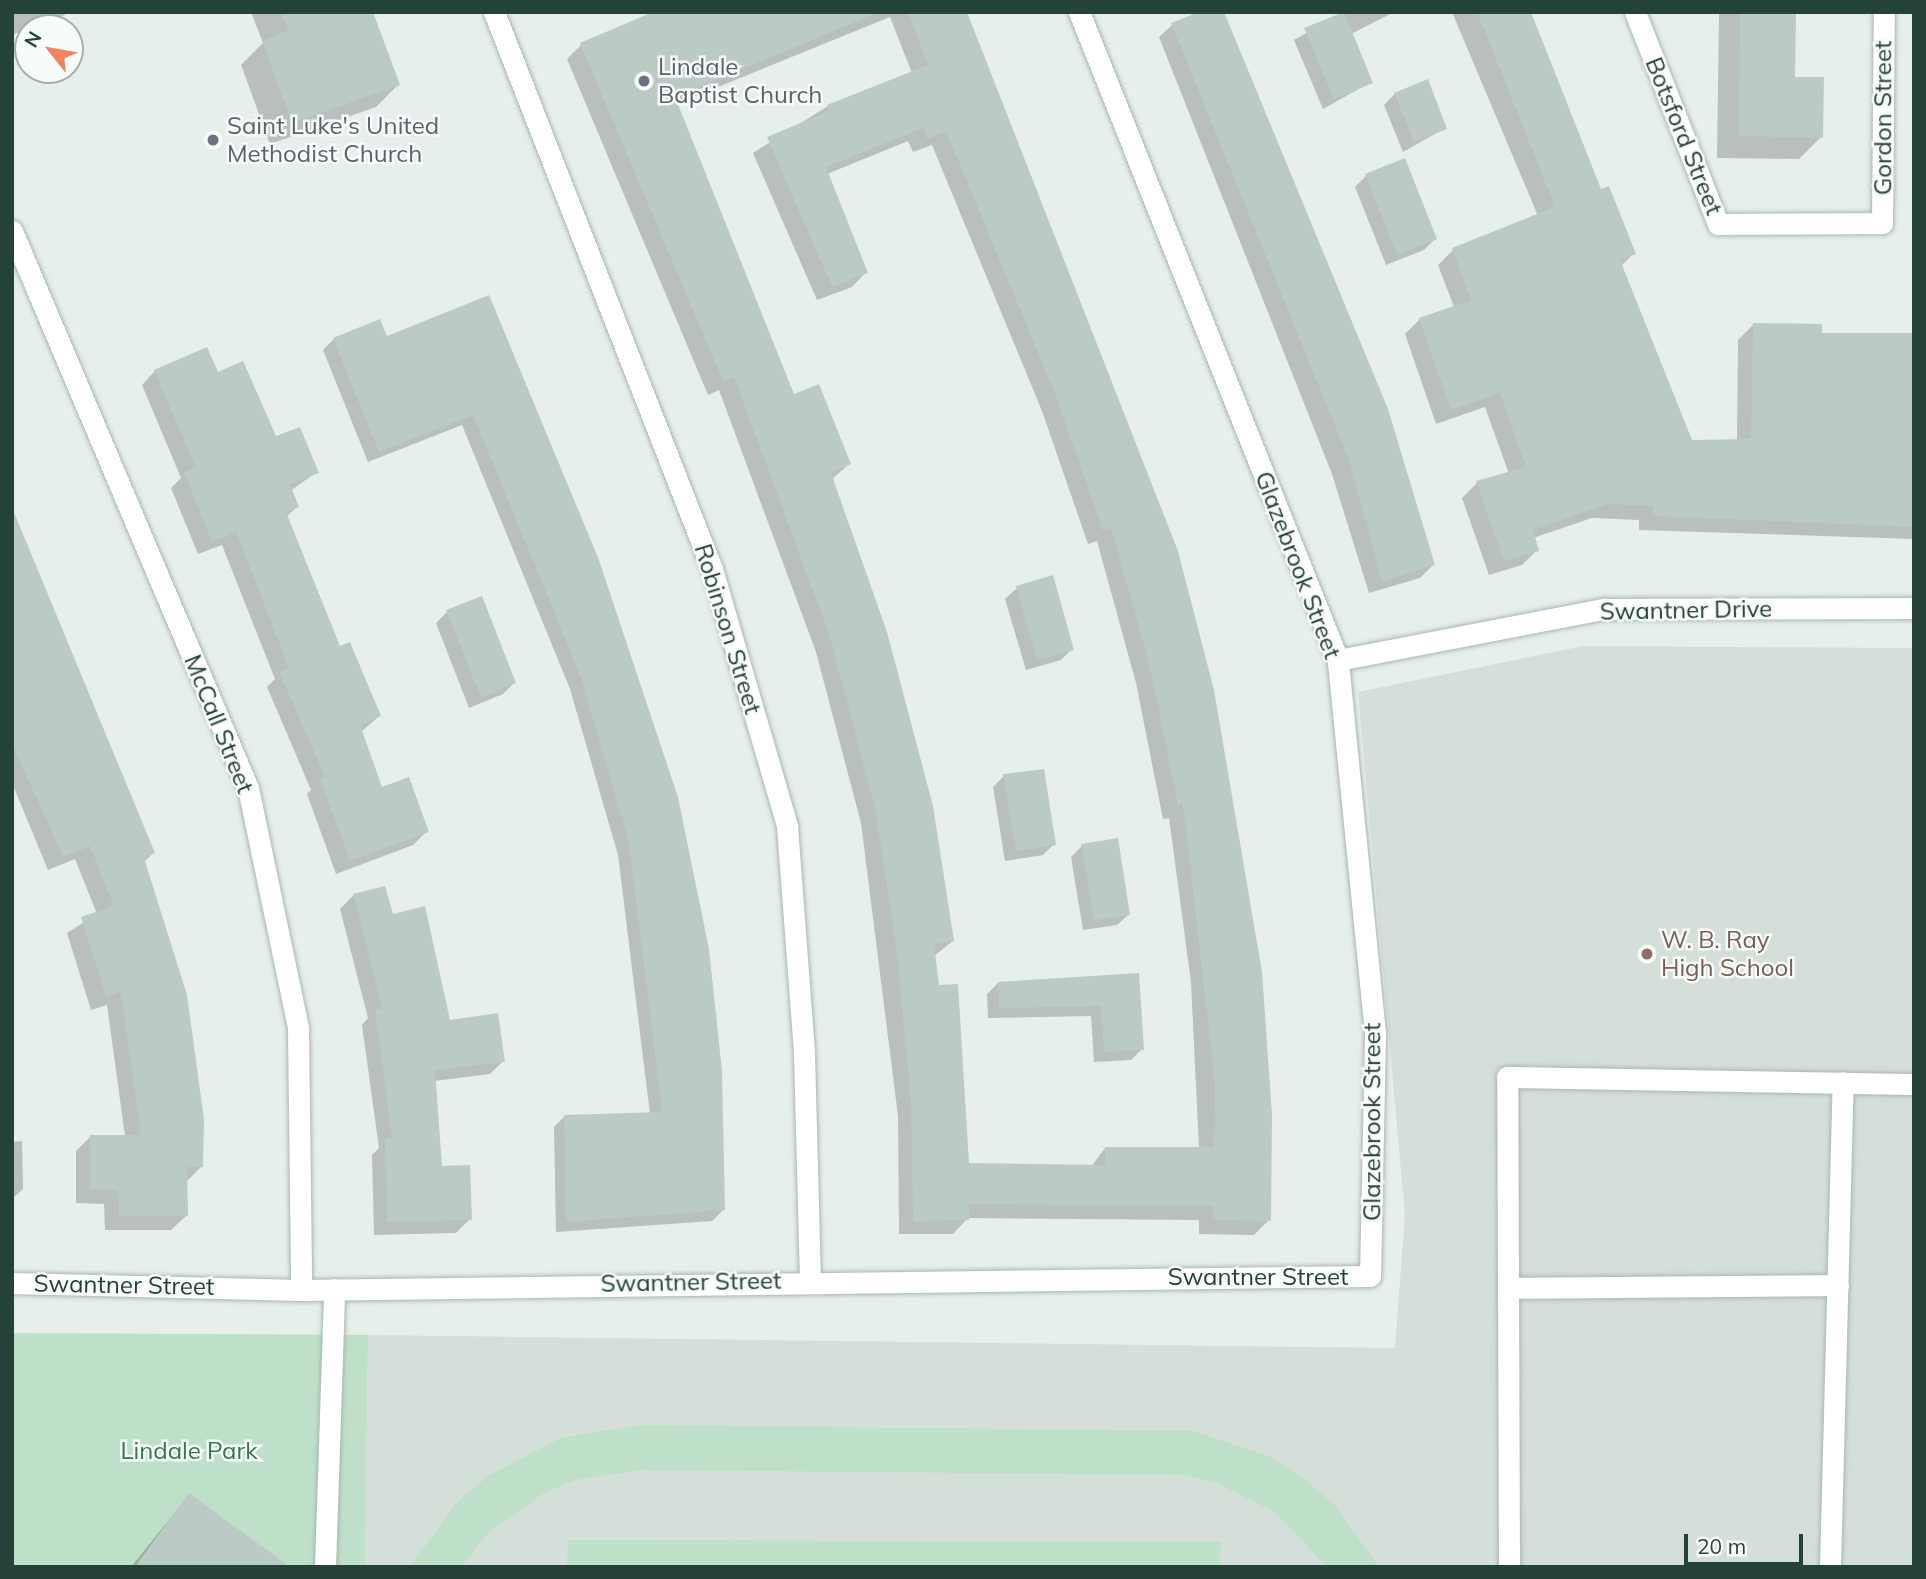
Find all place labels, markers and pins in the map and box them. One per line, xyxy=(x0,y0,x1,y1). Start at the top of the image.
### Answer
place label: Lindale Baptist Church xyxy=(658,53,822,109)
marker: Lindale Baptist Church xyxy=(636,73,652,89)
place label: Saint Luke's United Methodist Church xyxy=(227,112,439,168)
marker: Saint Luke's United Methodist Church xyxy=(205,132,221,148)
place label: W. B. Ray High School xyxy=(1661,926,1794,982)
marker: W. B. Ray High School xyxy=(1639,946,1655,962)

